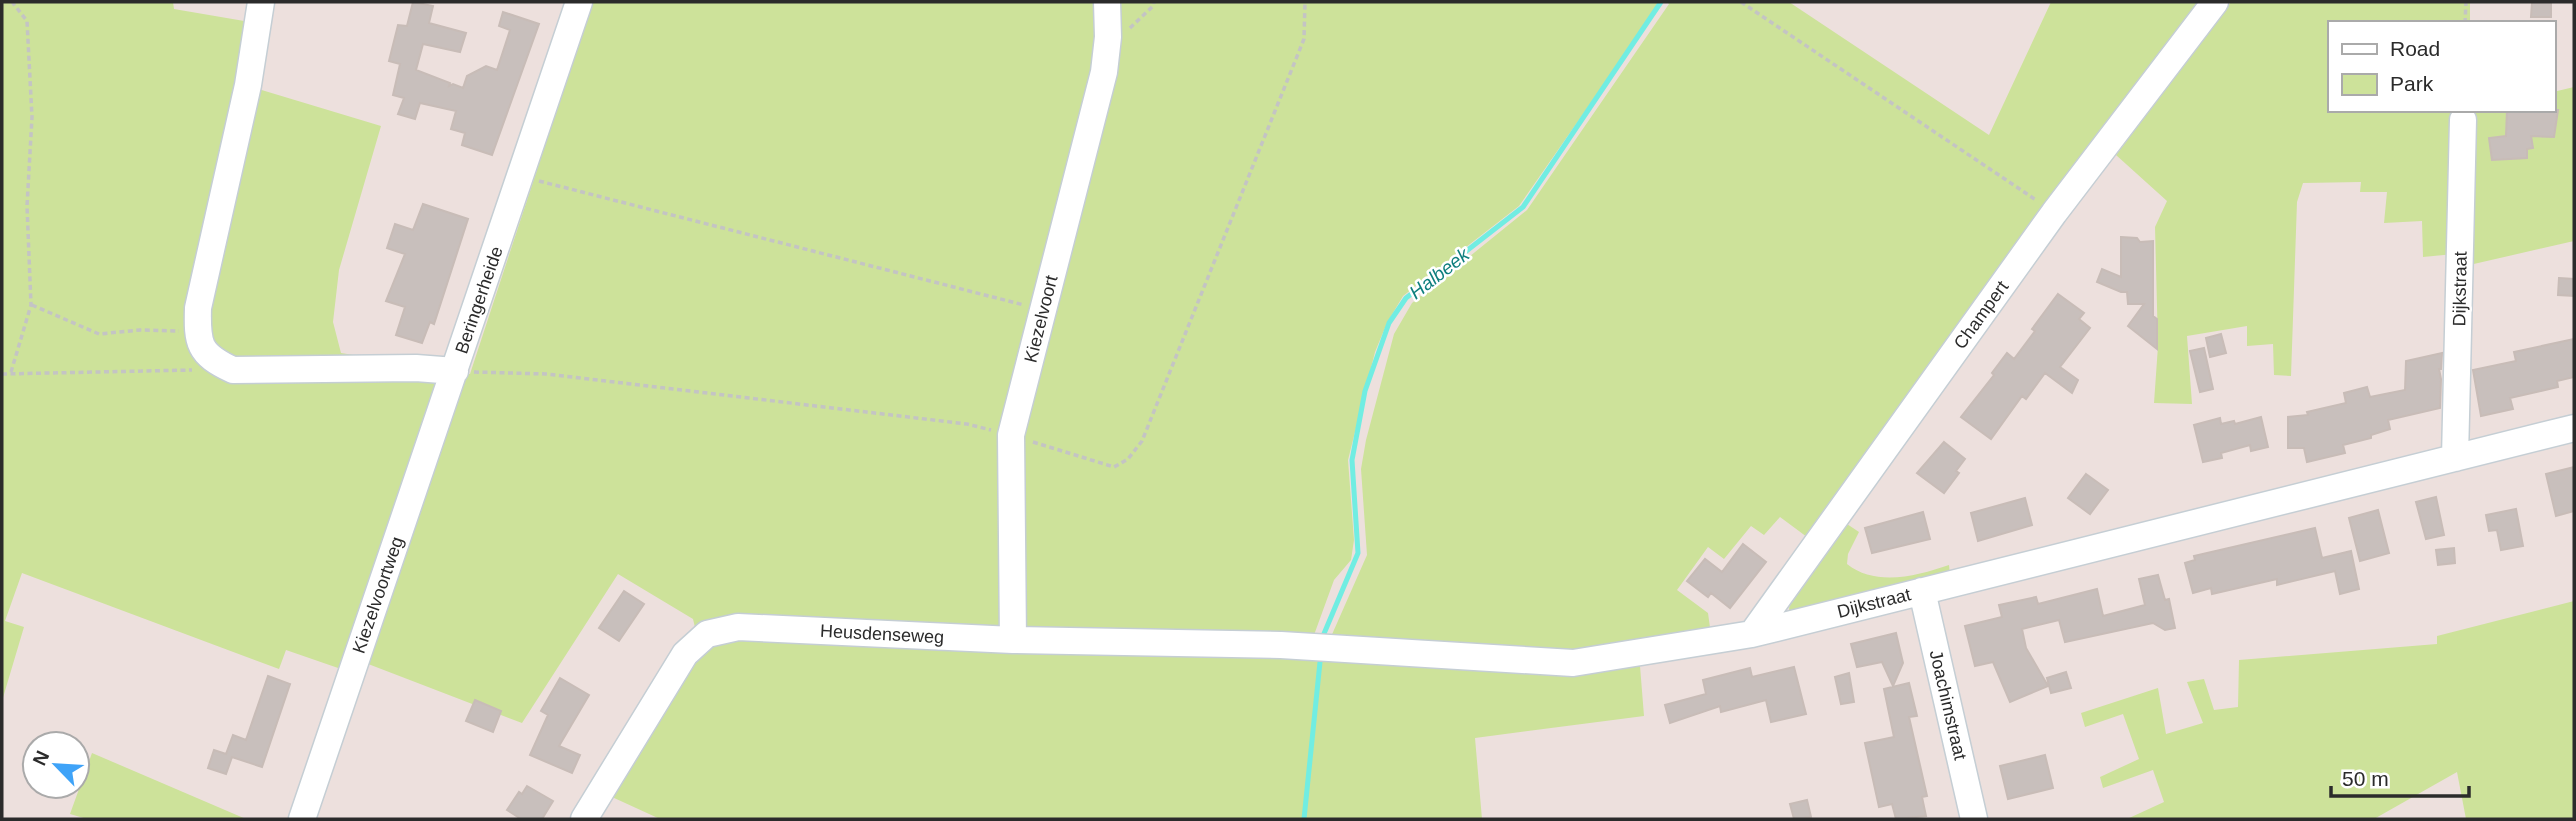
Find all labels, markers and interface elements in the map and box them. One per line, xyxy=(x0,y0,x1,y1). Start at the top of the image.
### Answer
legend xyxy=(2328,21,2555,112)
text: Road xyxy=(2390,37,2440,60)
text: Park xyxy=(2390,72,2434,95)
water label: Halbeek xyxy=(1405,243,1474,303)
street label: Beringerheide xyxy=(451,244,507,356)
street label: Dijkstraat xyxy=(2449,251,2471,327)
street label: Kiezelvoort xyxy=(1021,273,1061,365)
street label: Champert xyxy=(1950,277,2012,353)
street label: Kiezelvoortweg xyxy=(349,534,407,656)
street label: Dijkstraat xyxy=(1835,584,1913,622)
street label: Heusdenseweg xyxy=(820,621,944,647)
street label: Joachimstraat xyxy=(1926,648,1970,762)
north arrow xyxy=(21,730,91,800)
text: N xyxy=(29,747,53,769)
scale bar xyxy=(2331,754,2469,798)
text: 50 m xyxy=(2342,767,2389,790)

